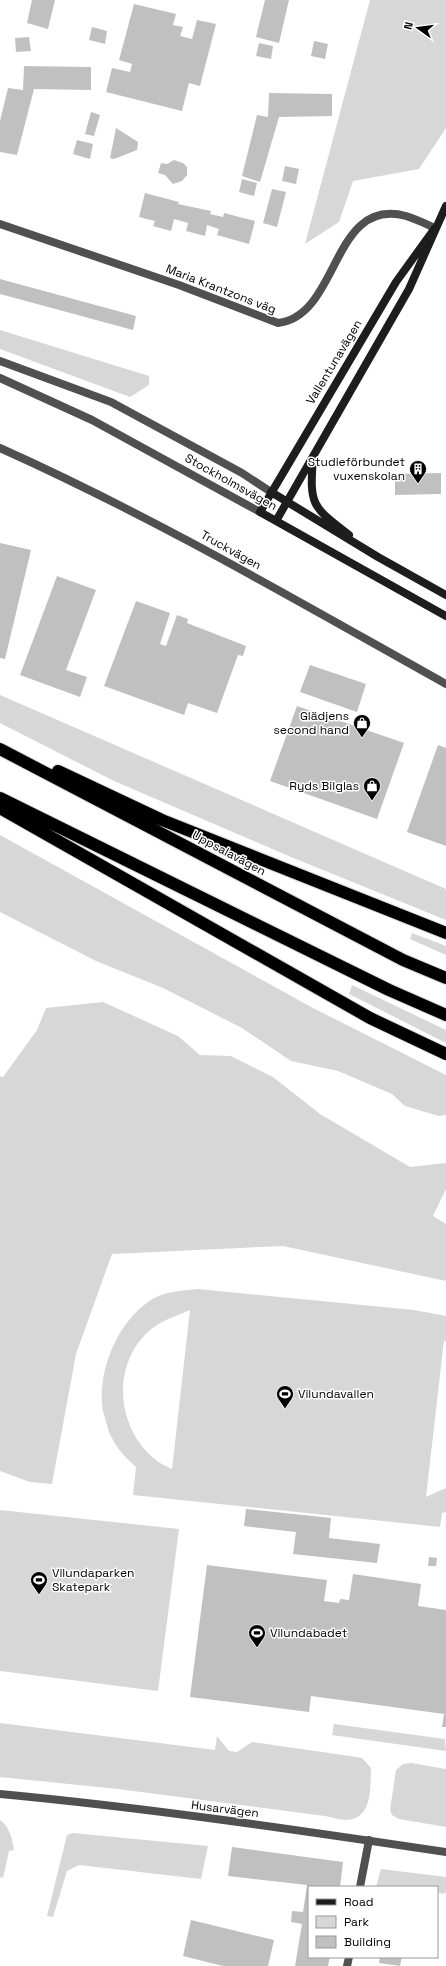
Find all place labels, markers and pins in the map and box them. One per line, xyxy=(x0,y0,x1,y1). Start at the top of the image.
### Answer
place label: Studieförbundet vuxenskolan xyxy=(308,454,405,484)
building icon: Studieförbundet vuxenskolan xyxy=(408,459,428,484)
place label: Glädjens second hand xyxy=(273,708,349,738)
shop icon: Glädjens second hand xyxy=(352,713,372,738)
shop icon: Ryds Bilglas xyxy=(362,776,382,801)
place label: Ryds Bilglas xyxy=(289,778,359,794)
sports icon: Vilundavallen xyxy=(275,1384,295,1409)
place label: Vilundavallen xyxy=(298,1386,374,1402)
place label: Vilundaparken Skatepark xyxy=(52,1565,134,1595)
sports icon: Vilundaparken Skatepark xyxy=(29,1570,49,1595)
sports icon: Vilundabadet xyxy=(247,1623,267,1648)
place label: Vilundabadet xyxy=(270,1625,347,1641)

